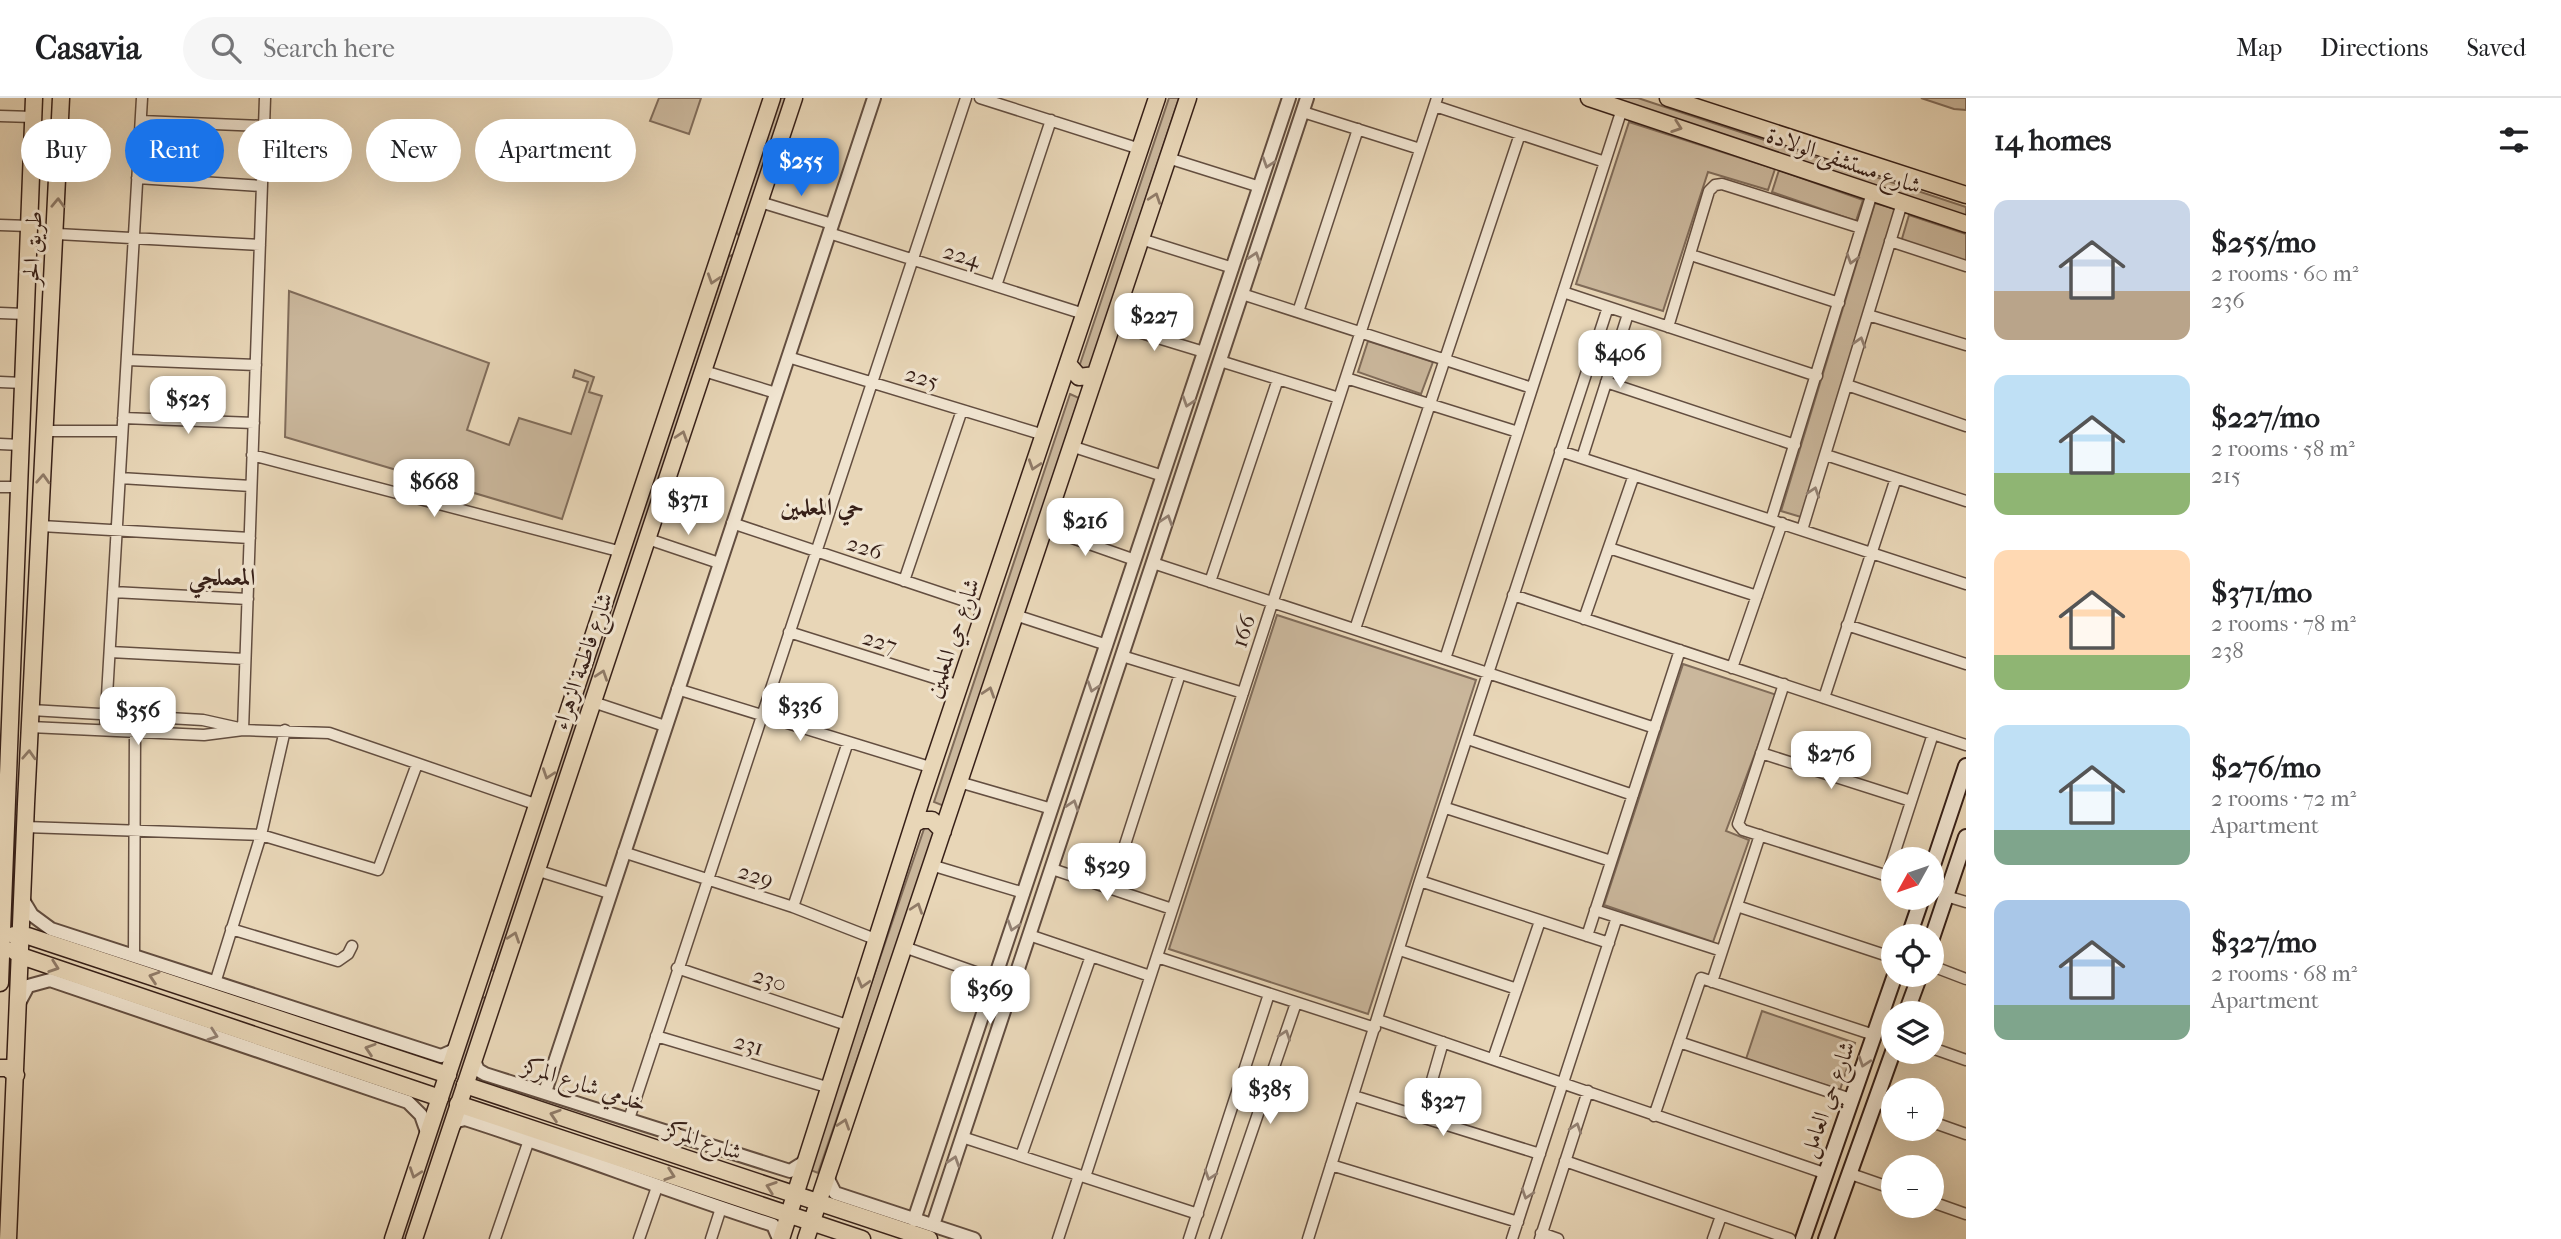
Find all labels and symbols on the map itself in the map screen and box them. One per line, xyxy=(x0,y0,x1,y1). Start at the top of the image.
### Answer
one-way arrow xyxy=(1670,119,1682,133)
street label: شارع مستشفى الولادة xyxy=(1761,121,1925,205)
pin: $255 xyxy=(760,139,842,198)
one-way arrow xyxy=(1262,156,1276,168)
one-way arrow xyxy=(1147,192,1161,204)
one-way arrow xyxy=(50,197,65,208)
street label: طريق الحر xyxy=(17,210,49,288)
street label: 224 xyxy=(940,237,985,274)
one-way arrow xyxy=(1246,252,1261,264)
one-way arrow xyxy=(1846,252,1861,264)
one-way arrow xyxy=(707,273,721,285)
pin: $227 xyxy=(1113,294,1195,353)
pin: $406 xyxy=(1579,330,1661,390)
one-way arrow xyxy=(1851,337,1866,349)
street label: 225 xyxy=(902,360,942,395)
pin: $525 xyxy=(147,376,229,436)
one-way arrow xyxy=(1182,395,1196,407)
one-way arrow xyxy=(674,430,688,443)
one-way arrow xyxy=(1028,458,1042,470)
pin: $668 xyxy=(393,460,475,519)
one-way arrow xyxy=(35,473,50,484)
pin: $371 xyxy=(647,478,729,537)
one-way arrow xyxy=(1806,487,1821,499)
district label: حي المعلمين xyxy=(780,493,864,526)
pin: $216 xyxy=(1044,498,1126,558)
one-way arrow xyxy=(1159,514,1174,526)
street label: 226 xyxy=(844,529,887,566)
district label: المعملجي xyxy=(188,563,256,599)
street label: شارع حي المعلمين xyxy=(919,575,991,703)
street label: شارع فاطمة الزهراء xyxy=(546,589,624,735)
street label: 166 xyxy=(1226,611,1262,651)
street label: 227 xyxy=(859,623,901,660)
one-way arrow xyxy=(594,669,608,682)
one-way arrow xyxy=(1086,681,1101,693)
pin: $336 xyxy=(759,684,841,743)
one-way arrow xyxy=(981,687,995,699)
pin: $356 xyxy=(97,688,179,747)
pin: $276 xyxy=(1790,732,1872,791)
one-way arrow xyxy=(21,749,36,760)
one-way arrow xyxy=(542,767,556,780)
one-way arrow xyxy=(1064,800,1079,812)
pin: $529 xyxy=(1066,844,1148,903)
north arrow xyxy=(1881,847,1944,910)
street label: 229 xyxy=(735,857,777,894)
one-way arrow xyxy=(909,902,923,915)
one-way arrow xyxy=(1007,920,1021,932)
one-way arrow xyxy=(506,931,520,944)
one-way arrow xyxy=(47,959,60,973)
street label: 230 xyxy=(749,961,790,998)
pin: $369 xyxy=(949,967,1031,1026)
one-way arrow xyxy=(149,971,161,985)
one-way arrow xyxy=(856,977,871,989)
one-way arrow xyxy=(207,1027,219,1041)
street label: 231 xyxy=(731,1027,767,1062)
one-way arrow xyxy=(1277,1030,1291,1042)
street label: شارع حي العامل xyxy=(1794,1038,1867,1163)
one-way arrow xyxy=(365,1042,377,1057)
street label: خدمي شارع المركز xyxy=(516,1051,650,1123)
one-way arrow xyxy=(1858,1056,1872,1068)
pin: $385 xyxy=(1229,1066,1311,1126)
pin: $327 xyxy=(1402,1079,1484,1138)
one-way arrow xyxy=(549,1108,561,1123)
street label: شارع المركز xyxy=(658,1114,745,1172)
one-way arrow xyxy=(836,1118,851,1130)
one-way arrow xyxy=(1568,1122,1582,1134)
one-way arrow xyxy=(946,1155,961,1167)
one-way arrow xyxy=(409,1166,423,1178)
one-way arrow xyxy=(664,1167,676,1182)
one-way arrow xyxy=(1204,1169,1219,1181)
one-way arrow xyxy=(765,1181,777,1195)
one-way arrow xyxy=(1521,1187,1535,1200)

